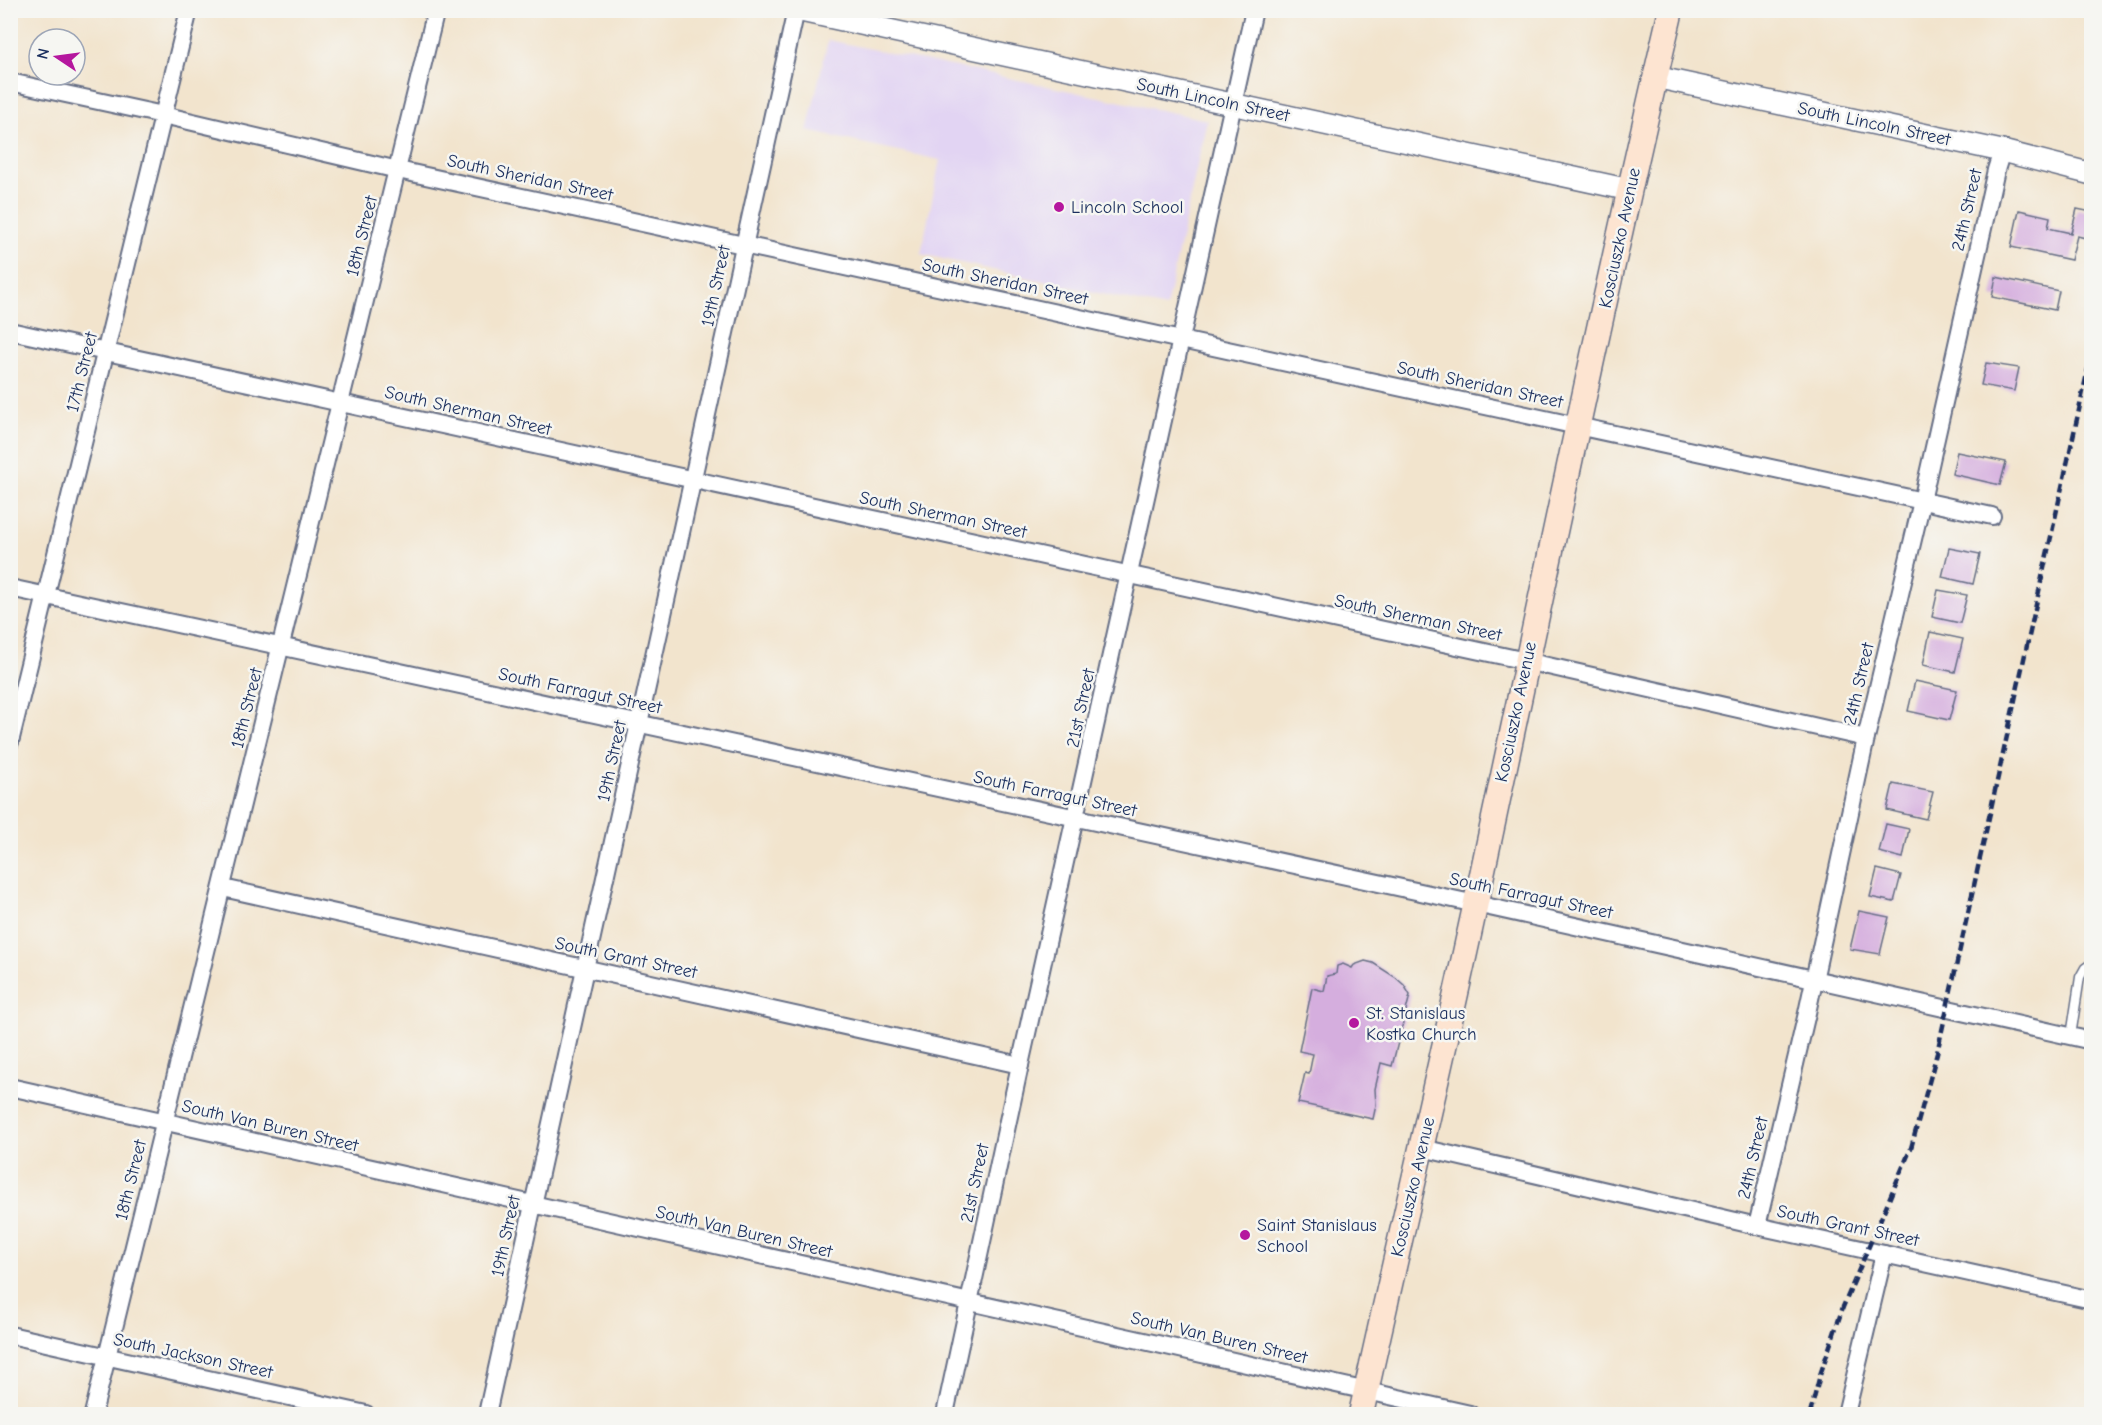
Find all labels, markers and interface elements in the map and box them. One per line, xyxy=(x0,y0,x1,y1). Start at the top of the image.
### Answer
north arrow xyxy=(27,27,87,87)
text: N xyxy=(33,47,53,61)
street label: South Lincoln Street xyxy=(1135,74,1292,127)
street label: South Lincoln Street xyxy=(1796,98,1953,151)
street label: South Sheridan Street xyxy=(445,150,616,206)
street label: Kosciuszko Avenue xyxy=(1595,166,1645,310)
street label: 24th Street xyxy=(1947,166,1987,253)
street label: 18th Street xyxy=(342,193,382,278)
place label: Lincoln School xyxy=(1071,197,1183,218)
marker: Lincoln School xyxy=(1052,200,1066,214)
street label: 19th Street xyxy=(697,243,735,329)
street label: South Sheridan Street xyxy=(920,254,1091,310)
street label: 17th Street xyxy=(62,329,102,414)
street label: South Sheridan Street xyxy=(1395,357,1566,413)
street label: South Sherman Street xyxy=(383,382,554,441)
street label: South Sherman Street xyxy=(857,487,1029,543)
street label: South Sherman Street xyxy=(1332,590,1504,646)
street label: Kosciuszko Avenue xyxy=(1491,640,1541,784)
street label: 24th Street xyxy=(1839,640,1879,727)
street label: South Farragut Street xyxy=(496,663,664,719)
street label: 18th Street xyxy=(227,665,267,750)
street label: 21st Street xyxy=(1062,666,1100,749)
street label: 19th Street xyxy=(593,718,631,804)
street label: South Farragut Street xyxy=(971,766,1139,822)
street label: South Farragut Street xyxy=(1447,868,1615,924)
street label: South Grant Street xyxy=(553,933,700,983)
place label: St. Stanislaus Kostka Church xyxy=(1366,1003,1477,1045)
marker: St. Stanislaus Kostka Church xyxy=(1347,1016,1361,1030)
street label: South Van Buren Street xyxy=(180,1095,361,1157)
street label: 24th Street xyxy=(1733,1114,1773,1201)
street label: Kosciuszko Avenue xyxy=(1387,1115,1439,1259)
street label: 18th Street xyxy=(111,1137,151,1222)
street label: 21st Street xyxy=(956,1141,994,1224)
street label: 19th Street xyxy=(487,1193,525,1279)
street label: South Van Buren Street xyxy=(654,1201,835,1263)
street label: South Grant Street xyxy=(1775,1201,1922,1251)
place label: Saint Stanislaus School xyxy=(1257,1215,1377,1257)
marker: Saint Stanislaus School xyxy=(1238,1228,1252,1242)
street label: South Van Buren Street xyxy=(1129,1307,1310,1369)
street label: South Jackson Street xyxy=(111,1329,275,1383)

